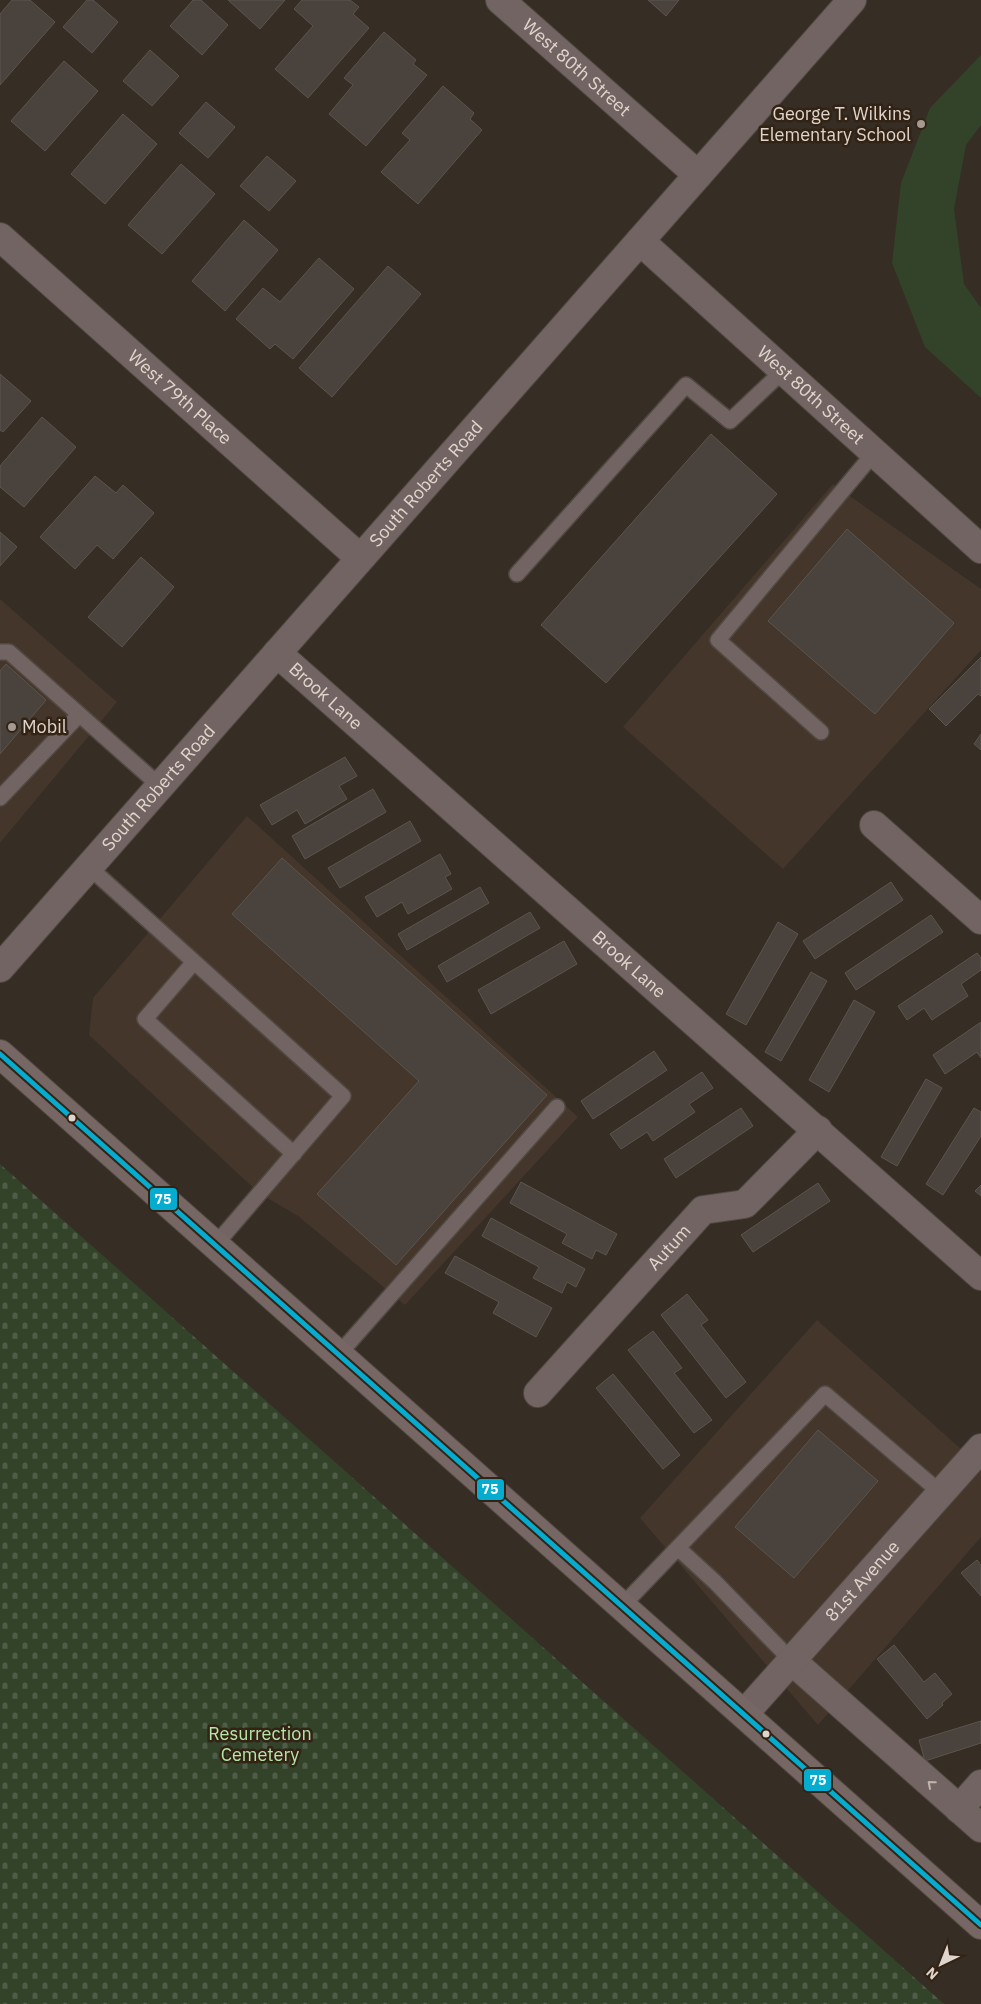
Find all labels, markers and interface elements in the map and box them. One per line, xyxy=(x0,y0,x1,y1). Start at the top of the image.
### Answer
street label: West 80th Street xyxy=(518,13,636,121)
place label: George T. Wilkins Elementary School xyxy=(759,102,911,146)
marker: George T. Wilkins Elementary School xyxy=(915,118,927,130)
street label: West 80th Street xyxy=(753,340,869,449)
street label: West 79th Place xyxy=(123,345,237,449)
street label: South Roberts Road xyxy=(364,416,488,551)
street label: Brook Lane xyxy=(284,657,368,735)
place label: Mobil xyxy=(22,715,67,738)
street label: South Roberts Road xyxy=(96,720,220,855)
marker: Mobil xyxy=(6,721,18,733)
street label: Brook Lane xyxy=(588,925,671,1003)
unlabelled marker xyxy=(67,1113,77,1123)
line badge: 75 xyxy=(149,1187,178,1211)
text: 75 xyxy=(155,1190,171,1208)
street label: Autum xyxy=(642,1219,696,1275)
line badge: 75 xyxy=(476,1478,505,1501)
text: 75 xyxy=(482,1480,498,1498)
street label: 81st Avenue xyxy=(820,1535,904,1626)
park label: Resurrection Cemetery xyxy=(208,1722,312,1766)
unlabelled marker xyxy=(761,1729,771,1739)
line badge: 75 xyxy=(803,1768,832,1792)
text: 75 xyxy=(810,1771,826,1789)
one-way arrow xyxy=(928,1781,937,1790)
north arrow xyxy=(916,1939,966,1989)
text: N xyxy=(922,1963,942,1984)

